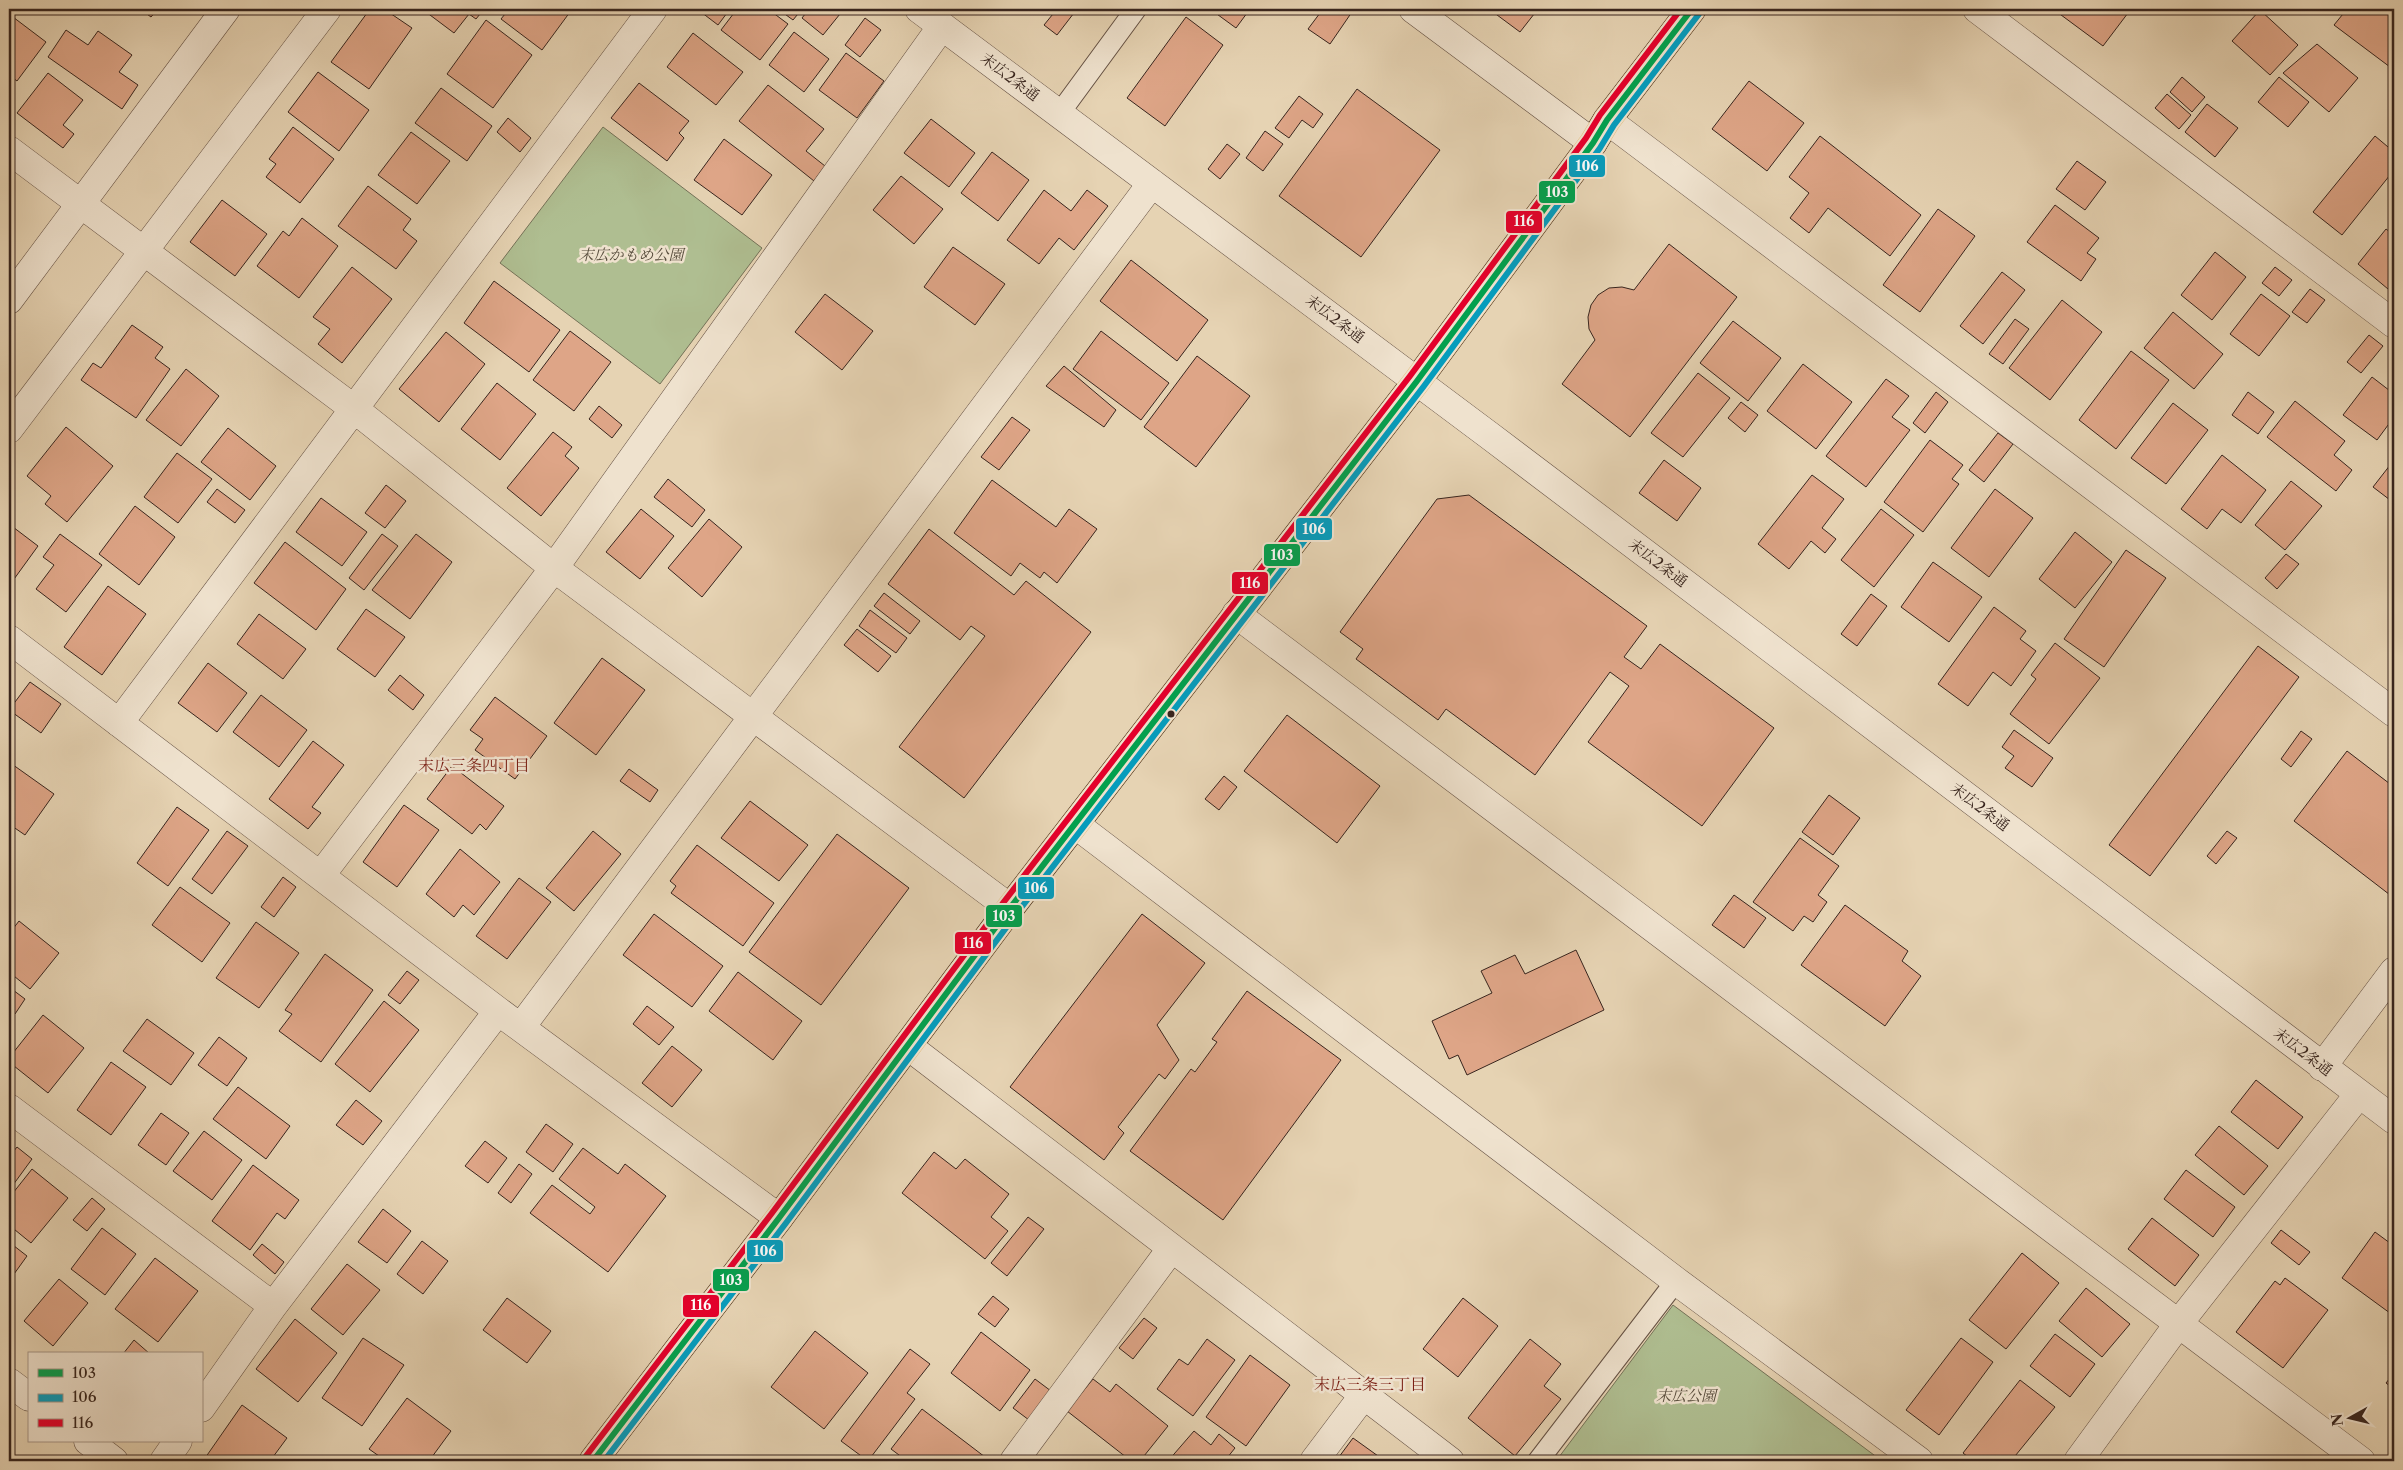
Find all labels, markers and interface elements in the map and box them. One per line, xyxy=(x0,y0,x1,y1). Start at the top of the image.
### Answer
street label: 末広2条通 xyxy=(977,48,1043,105)
line badge: 106 xyxy=(1568,154,1606,178)
text: 106 xyxy=(1575,157,1599,175)
line badge: 103 xyxy=(1538,180,1576,204)
text: 103 xyxy=(1545,183,1569,201)
line badge: 116 xyxy=(1505,210,1543,234)
text: 116 xyxy=(1514,212,1534,230)
park label: 末広かもめ公園 xyxy=(578,245,686,264)
street label: 末広2条通 xyxy=(1302,290,1368,347)
line badge: 106 xyxy=(1295,517,1333,541)
text: 106 xyxy=(1302,520,1326,538)
street label: 末広2条通 xyxy=(1625,534,1691,591)
line badge: 103 xyxy=(1263,543,1301,567)
text: 103 xyxy=(1270,546,1294,564)
line badge: 116 xyxy=(1231,571,1269,595)
text: 116 xyxy=(1240,574,1260,592)
unlabelled marker xyxy=(1166,709,1176,719)
district label: 末広三条四丁目 xyxy=(418,755,530,775)
street label: 末広2条通 xyxy=(1947,778,2013,835)
line badge: 106 xyxy=(1017,876,1055,900)
text: 106 xyxy=(1024,879,1048,897)
line badge: 103 xyxy=(985,904,1023,928)
text: 103 xyxy=(992,907,1016,925)
line badge: 116 xyxy=(954,931,992,955)
text: 116 xyxy=(963,934,983,952)
street label: 末広2条通 xyxy=(2270,1023,2336,1080)
line badge: 106 xyxy=(746,1239,784,1263)
text: 106 xyxy=(753,1242,777,1260)
line badge: 103 xyxy=(712,1268,750,1292)
text: 103 xyxy=(719,1271,743,1289)
line badge: 116 xyxy=(682,1294,720,1318)
text: 116 xyxy=(691,1296,711,1314)
legend xyxy=(28,1352,202,1442)
text: 103 xyxy=(72,1363,96,1382)
district label: 末広三条三丁目 xyxy=(1314,1374,1426,1394)
park label: 末広公園 xyxy=(1656,1386,1719,1405)
text: 106 xyxy=(72,1387,97,1406)
north arrow xyxy=(2326,1392,2376,1442)
text: 116 xyxy=(72,1413,94,1432)
text: N xyxy=(2327,1413,2347,1427)

